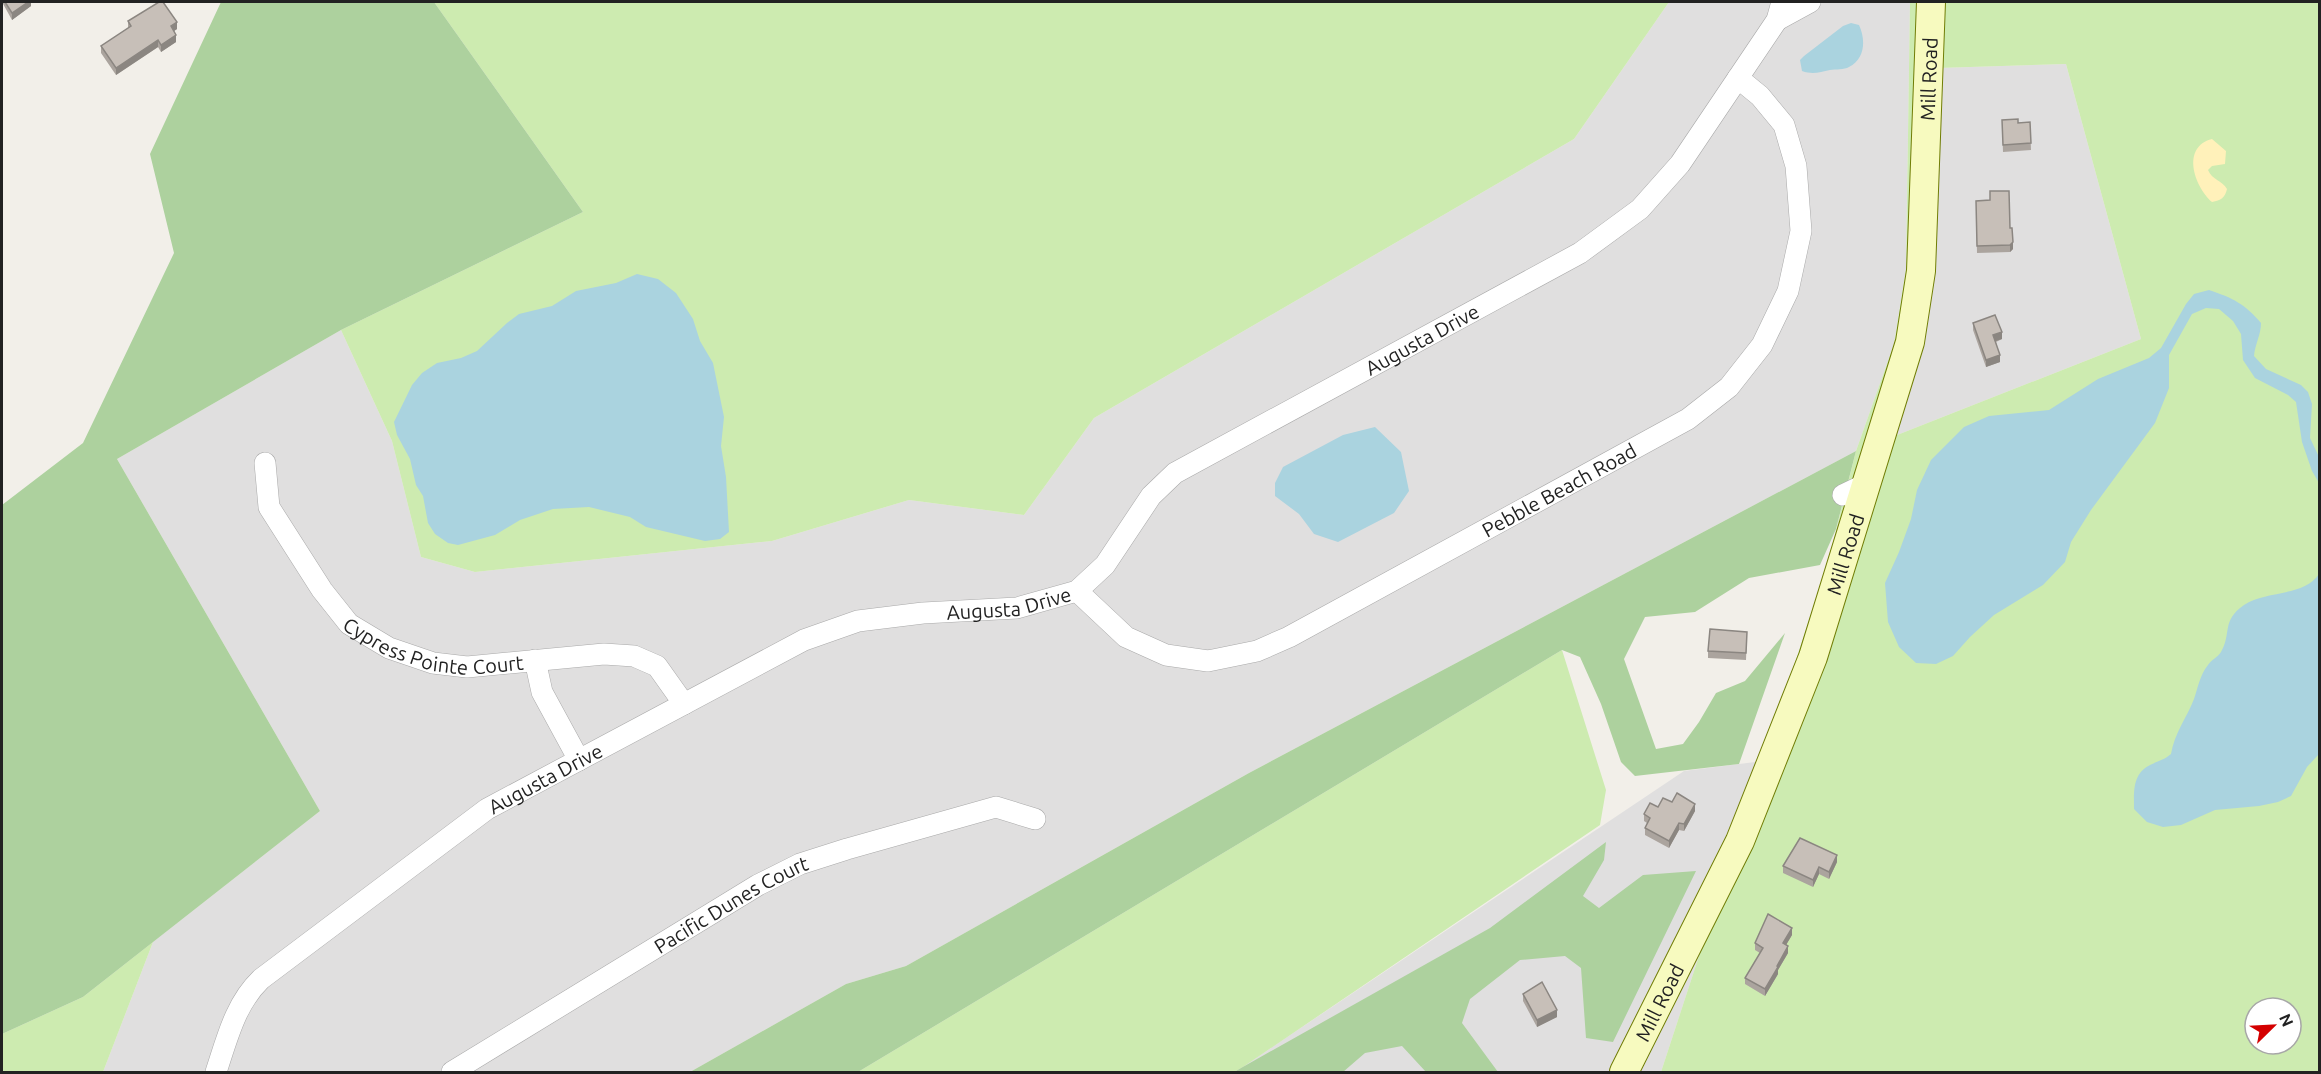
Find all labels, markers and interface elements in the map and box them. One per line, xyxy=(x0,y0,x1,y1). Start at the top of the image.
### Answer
street label: Mill Road xyxy=(1915,37,1941,121)
street label: Augusta Drive xyxy=(1361,299,1483,379)
street label: Pebble Beach Road xyxy=(1478,438,1640,541)
street label: Mill Road xyxy=(1821,511,1868,597)
street label: Augusta Drive xyxy=(946,582,1074,623)
street label: Cypress Pointe Court xyxy=(339,612,525,679)
street label: Augusta Drive xyxy=(484,738,606,818)
street label: Pacific Dunes Court xyxy=(650,851,811,957)
street label: Mill Road xyxy=(1630,960,1688,1045)
north arrow xyxy=(2243,996,2303,1056)
text: N xyxy=(2276,1011,2297,1029)

